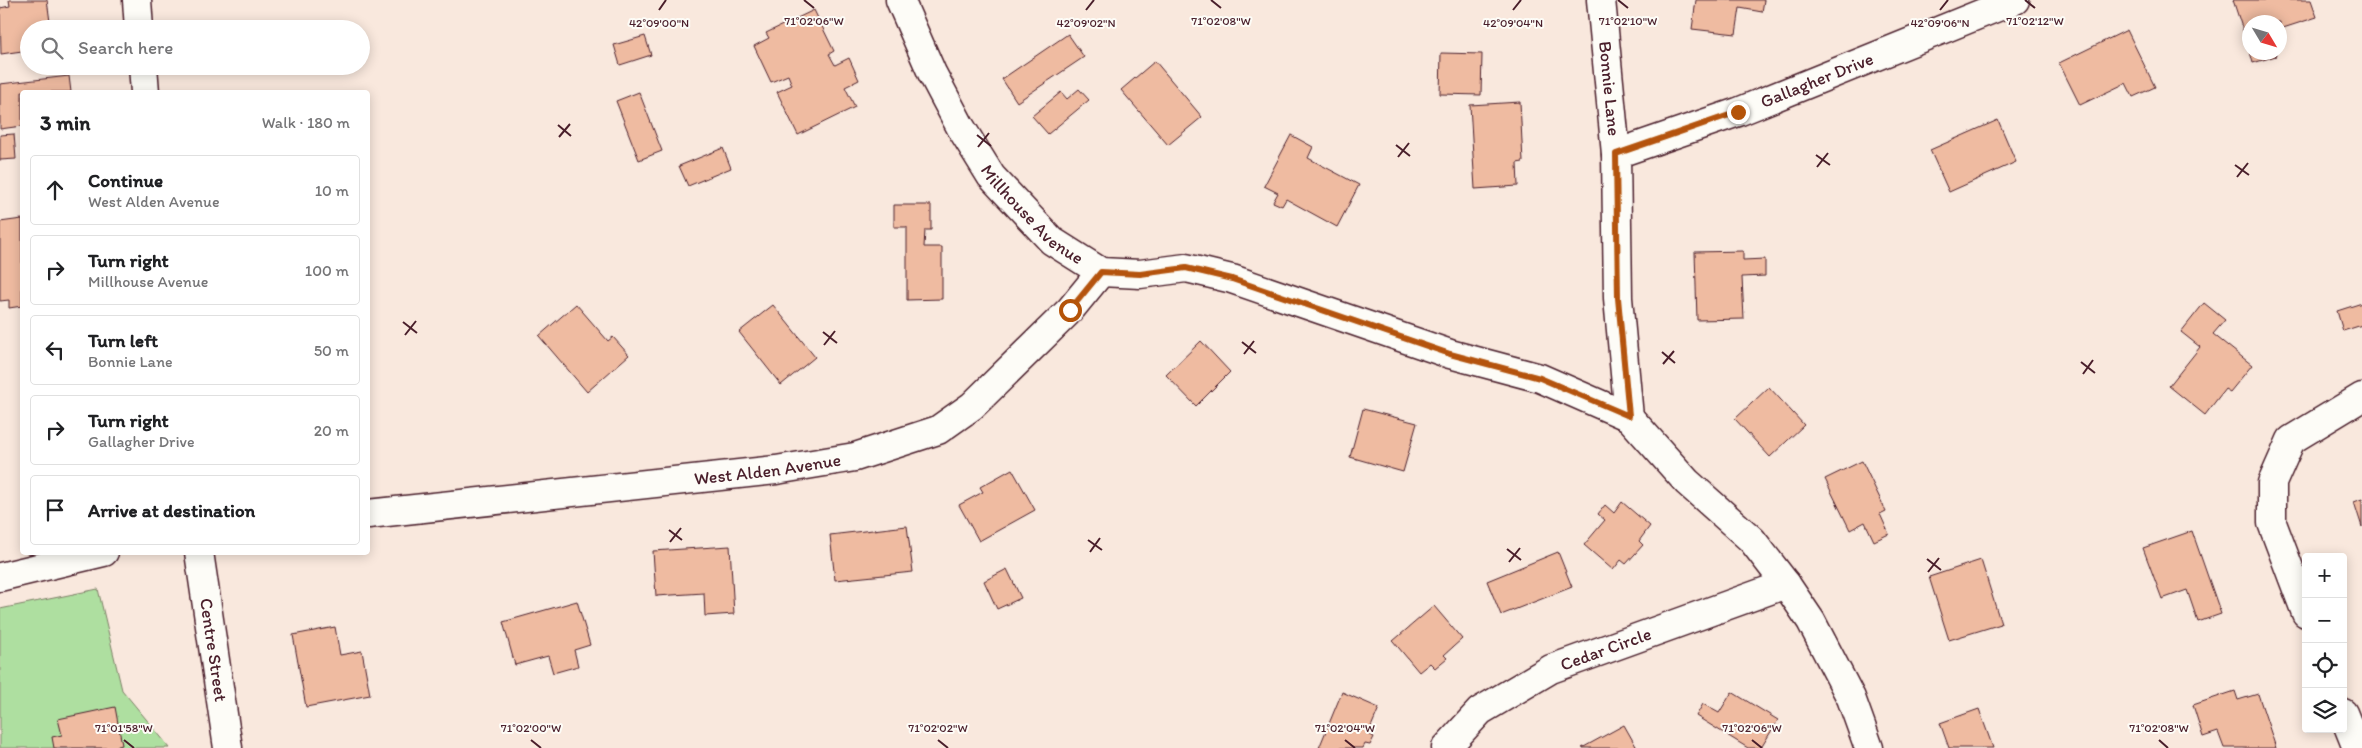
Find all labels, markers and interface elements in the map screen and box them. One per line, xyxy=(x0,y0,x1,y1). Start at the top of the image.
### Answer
text: 71°02'06"W xyxy=(784,14,844,28)
text: 71°02'08"W xyxy=(1191,14,1251,28)
text: 71°02'10"W xyxy=(1599,14,1657,28)
text: 71°02'12"W xyxy=(2006,14,2064,28)
north arrow xyxy=(2242,15,2287,60)
text: 42°09'00"N xyxy=(629,16,689,30)
text: 42°09'02"N xyxy=(1056,16,1116,30)
text: 42°09'04"N xyxy=(1483,16,1543,30)
text: 42°09'06"N xyxy=(1910,16,1970,30)
search box xyxy=(20,20,370,75)
icon: search xyxy=(38,34,66,62)
text: Search here xyxy=(78,36,173,59)
street label: Bonnie Lane xyxy=(1594,40,1625,137)
street label: Gallagher Drive xyxy=(1757,47,1877,113)
route end xyxy=(1727,101,1750,124)
text: 3 min xyxy=(40,110,90,135)
text: Walk · 180 m xyxy=(262,113,350,132)
street label: Millhouse Avenue xyxy=(976,161,1088,269)
text: Continue xyxy=(88,169,163,192)
icon: ahead xyxy=(41,176,69,204)
text: 10 m xyxy=(315,181,349,200)
text: West Alden Avenue xyxy=(88,192,220,211)
text: Turn right xyxy=(88,249,169,272)
icon: right xyxy=(41,256,69,284)
text: 100 m xyxy=(305,261,349,280)
text: Millhouse Avenue xyxy=(88,272,208,291)
route start xyxy=(1059,299,1082,322)
text: Turn left xyxy=(88,329,158,352)
icon: left xyxy=(41,336,69,364)
text: 50 m xyxy=(314,341,349,360)
text: Bonnie Lane xyxy=(88,352,173,371)
text: Turn right xyxy=(88,409,169,432)
icon: right xyxy=(41,416,69,444)
text: 20 m xyxy=(314,421,349,440)
text: Gallagher Drive xyxy=(88,432,195,451)
street label: West Alden Avenue xyxy=(693,448,843,490)
icon: arrive xyxy=(41,496,69,524)
text: Arrive at destination xyxy=(88,499,255,522)
map controls xyxy=(2302,553,2347,733)
button: + xyxy=(2302,553,2347,598)
street label: Centre Street xyxy=(195,597,232,704)
button: − xyxy=(2302,598,2347,643)
street label: Cedar Circle xyxy=(1557,623,1654,676)
button: locate xyxy=(2302,643,2347,688)
button: layers xyxy=(2302,688,2347,733)
text: 71°01'58"W xyxy=(95,721,153,735)
text: 71°02'00"W xyxy=(501,721,561,735)
text: 71°02'02"W xyxy=(908,721,968,735)
text: 71°02'04"W xyxy=(1315,721,1375,735)
text: 71°02'06"W xyxy=(1722,721,1782,735)
text: 71°02'08"W xyxy=(2129,721,2189,735)

